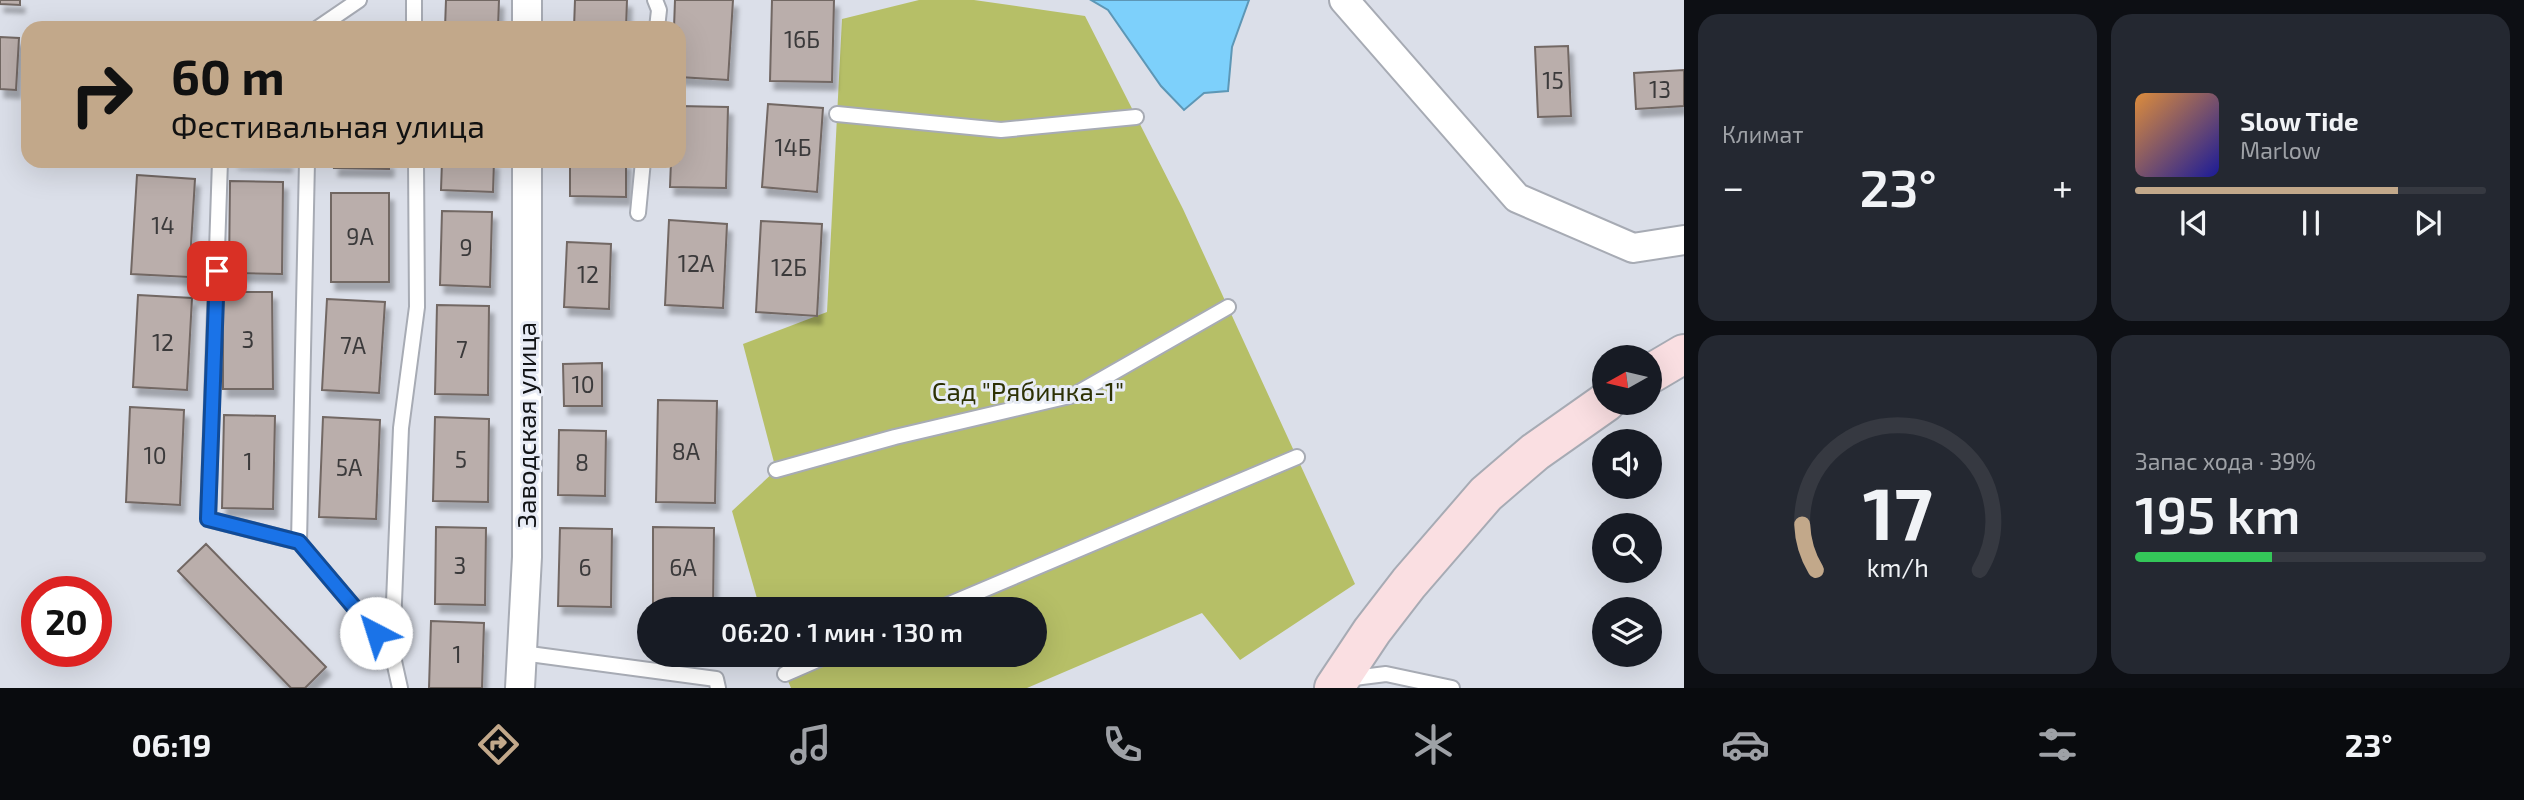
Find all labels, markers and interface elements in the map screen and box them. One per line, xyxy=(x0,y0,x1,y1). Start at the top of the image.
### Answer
house number: 16Б xyxy=(784,25,820,53)
text: 60 m xyxy=(171,46,285,105)
icon: right xyxy=(56,49,147,140)
house number: 15 xyxy=(1542,66,1564,94)
house number: 13 xyxy=(1649,75,1671,103)
text: Slow Tide xyxy=(2240,105,2359,136)
text: Фестивальная улица xyxy=(171,106,485,144)
text: Климат xyxy=(1722,120,1803,148)
house number: 14Б xyxy=(774,133,812,161)
text: Marlow xyxy=(2240,136,2321,164)
text: 23° xyxy=(1859,155,1937,217)
text: − xyxy=(1722,163,1744,209)
text: + xyxy=(2052,163,2073,209)
icon: previous xyxy=(2175,204,2213,242)
icon: pause xyxy=(2292,204,2330,242)
icon: next xyxy=(2409,204,2447,242)
house number: 14 xyxy=(151,211,175,239)
house number: 9А xyxy=(346,222,374,250)
house number: 9 xyxy=(459,233,473,261)
pin xyxy=(187,241,247,301)
house number: 12А xyxy=(678,249,715,277)
icon: arrive xyxy=(198,252,236,290)
house number: 12Б xyxy=(771,253,807,281)
house number: 12 xyxy=(577,260,599,288)
street label: Заводская улица xyxy=(510,322,542,528)
house number: 3 xyxy=(242,325,254,353)
house number: 12 xyxy=(152,328,174,356)
house number: 7А xyxy=(340,331,367,359)
house number: 7 xyxy=(456,335,468,363)
north arrow xyxy=(1592,345,1662,415)
map controls xyxy=(1592,345,1662,667)
house number: 10 xyxy=(571,370,595,398)
park label: Сад "Рябинка-1" xyxy=(932,375,1124,406)
button: sound xyxy=(1592,429,1662,499)
house number: 8А xyxy=(672,437,701,465)
house number: 10 xyxy=(143,441,167,469)
house number: 5 xyxy=(455,445,467,473)
house number: 1 xyxy=(243,447,253,475)
text: Запас хода · 39% xyxy=(2135,447,2316,475)
house number: 8 xyxy=(575,448,589,476)
house number: 5А xyxy=(336,453,363,481)
text: 17 xyxy=(1863,468,1932,556)
text: 195 km xyxy=(2135,482,2300,544)
button: search xyxy=(1592,513,1662,583)
house number: 3 xyxy=(454,551,466,579)
text: km/h xyxy=(1866,552,1929,582)
house number: 6 xyxy=(578,553,592,581)
house number: 6А xyxy=(669,553,697,581)
speed limit sign: 20 xyxy=(21,576,112,667)
position arrow xyxy=(339,596,413,670)
button: layers xyxy=(1592,597,1662,667)
text: 06:20 · 1 мин · 130 m xyxy=(721,616,963,647)
house number: 1 xyxy=(452,640,462,668)
icon: directions xyxy=(474,720,523,769)
icon: music xyxy=(786,720,835,769)
icon: phone xyxy=(1098,720,1147,769)
icon: climate xyxy=(1409,720,1458,769)
icon: car xyxy=(1721,720,1770,769)
icon: filters xyxy=(2033,720,2082,769)
text: 06:19 xyxy=(131,725,211,763)
text: 23° xyxy=(2345,725,2393,763)

